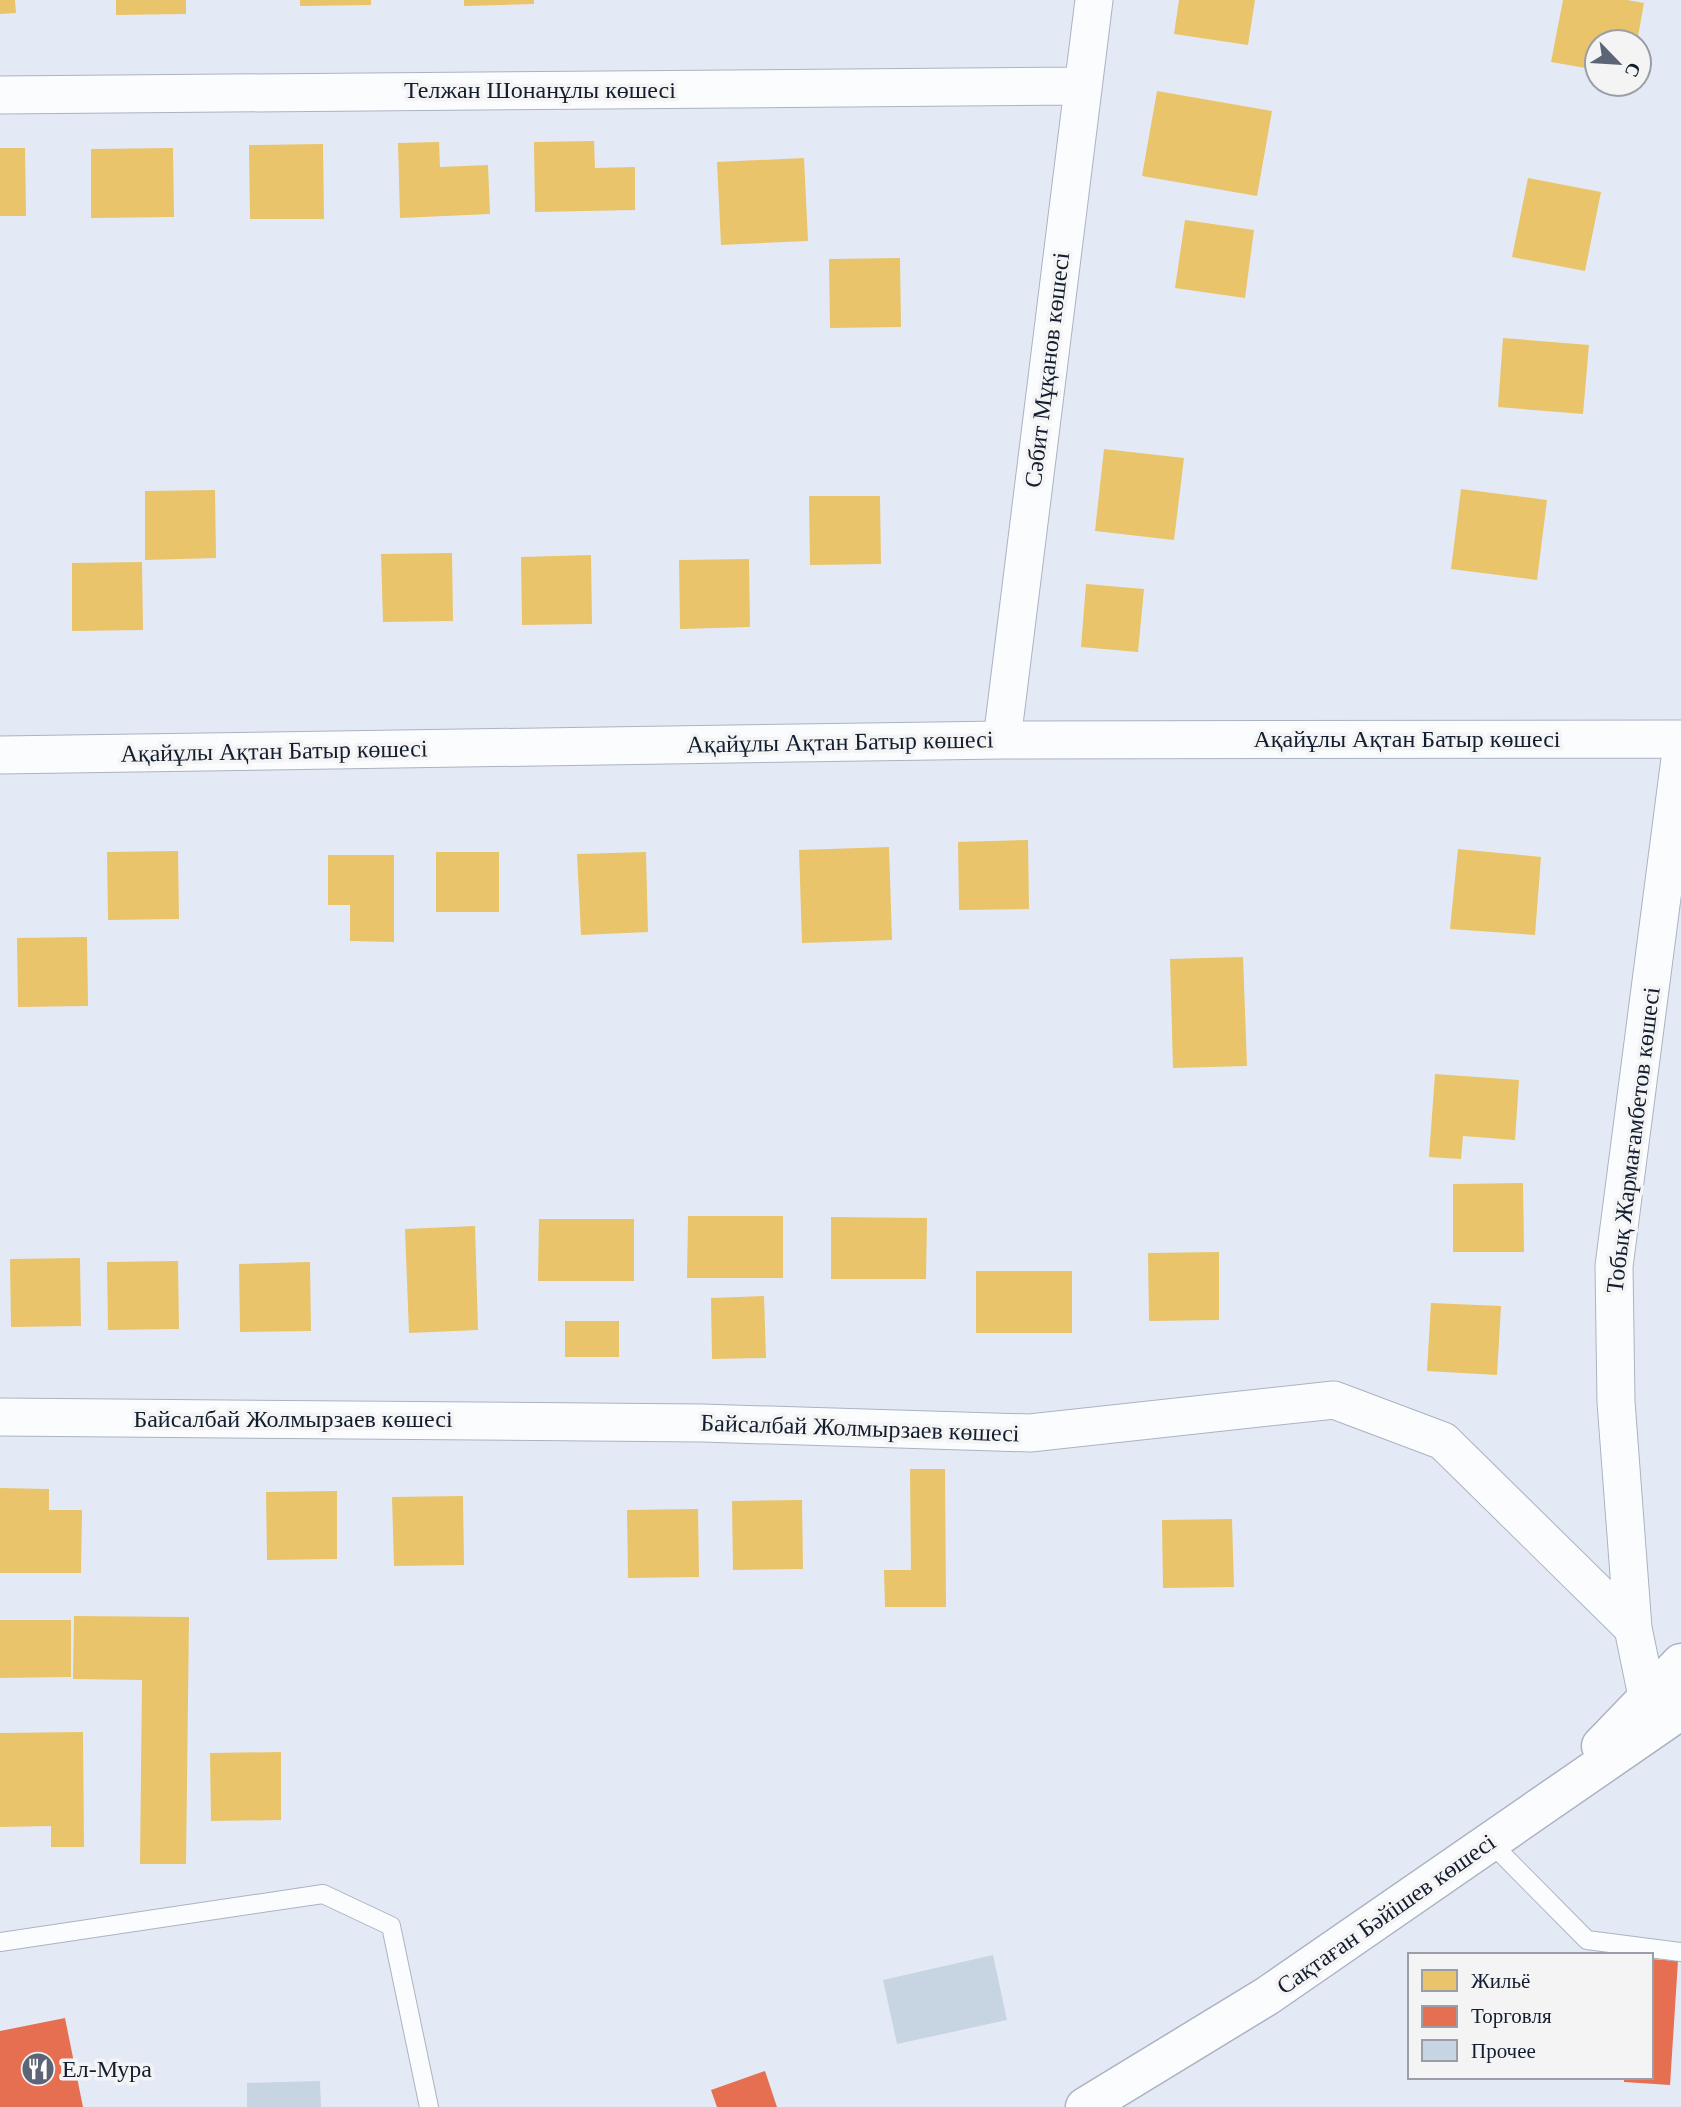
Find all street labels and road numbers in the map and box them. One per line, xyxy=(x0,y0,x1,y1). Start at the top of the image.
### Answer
street label: Телжан Шонанұлы көшесі xyxy=(404,77,676,103)
street label: Сәбит Мұқанов көшесі xyxy=(1020,251,1074,489)
street label: Ақайұлы Ақтан Батыр көшесі xyxy=(686,726,994,758)
street label: Ақайұлы Ақтан Батыр көшесі xyxy=(1254,726,1561,752)
street label: Ақайұлы Ақтан Батыр көшесі xyxy=(120,735,428,767)
street label: Тобық Жармағамбетов көшесі xyxy=(1601,985,1665,1295)
street label: Байсалбай Жолмырзаев көшесі xyxy=(133,1406,453,1432)
street label: Байсалбай Жолмырзаев көшесі xyxy=(700,1409,1020,1447)
street label: Сақтаған Бәйішев көшесі xyxy=(1272,1829,1500,1999)

